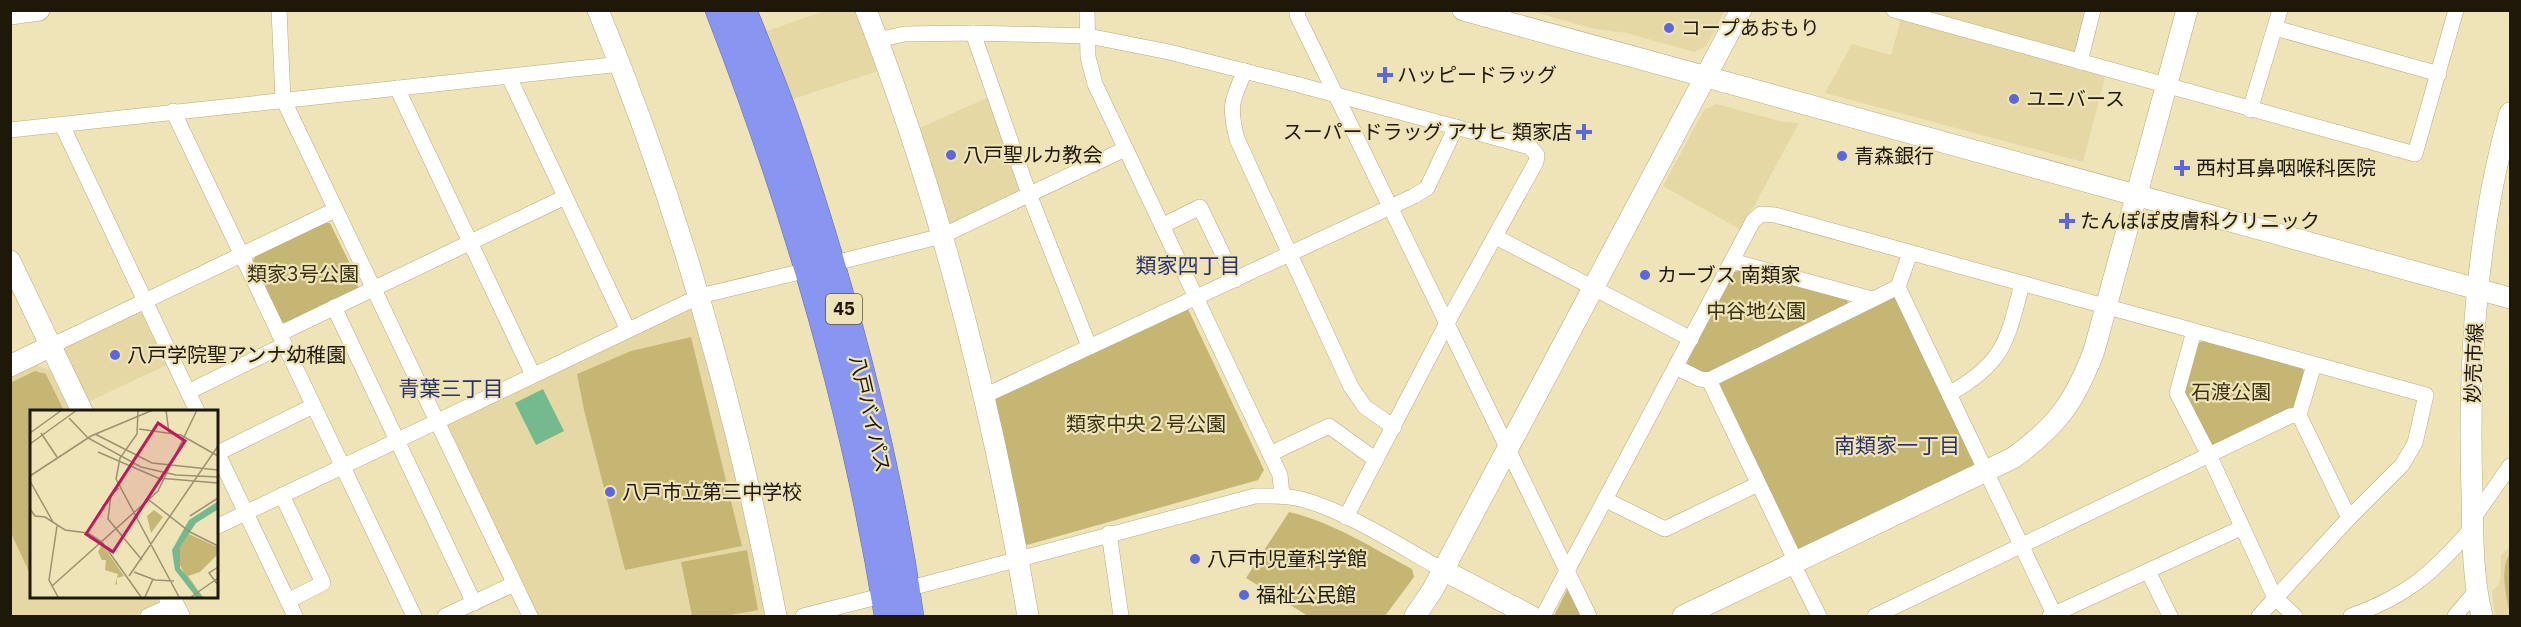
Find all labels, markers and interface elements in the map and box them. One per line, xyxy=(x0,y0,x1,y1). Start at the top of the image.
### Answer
place label: コープあおもり xyxy=(1681,14,1820,41)
marker: コープあおもり xyxy=(1662,21,1676,35)
place label: ハッピードラッグ xyxy=(1397,61,1557,88)
marker: ハッピードラッグ xyxy=(1378,68,1392,82)
place label: ユニバース xyxy=(2026,85,2125,112)
marker: ユニバース xyxy=(2007,92,2021,106)
place label: スーパードラッグ アサヒ 類家店 xyxy=(1283,118,1572,145)
marker: スーパードラッグ アサヒ 類家店 xyxy=(1577,125,1591,139)
place label: 八戸聖ルカ教会 xyxy=(963,141,1102,168)
place label: 青森銀行 xyxy=(1854,142,1934,169)
marker: 八戸聖ルカ教会 xyxy=(944,148,958,162)
marker: 青森銀行 xyxy=(1835,149,1849,163)
place label: 西村耳鼻咽喉科医院 xyxy=(2196,154,2376,181)
marker: 西村耳鼻咽喉科医院 xyxy=(2173,159,2191,177)
place label: たんぽぽ皮膚科クリニック xyxy=(2080,207,2320,234)
marker: たんぽぽ皮膚科クリニック xyxy=(2058,212,2076,230)
district label: 類家四丁目 xyxy=(1136,251,1241,279)
park label: 類家3号公園 xyxy=(247,260,359,287)
place label: カーブス 南類家 xyxy=(1657,261,1801,288)
marker: カーブス 南類家 xyxy=(1638,268,1652,282)
road number: 45 xyxy=(826,294,862,324)
park label: 中谷地公園 xyxy=(1706,297,1806,324)
street label: 妙売市線 xyxy=(2459,323,2488,403)
place label: 八戸学院聖アンナ幼稚園 xyxy=(127,341,346,368)
marker: 八戸学院聖アンナ幼稚園 xyxy=(108,348,122,362)
street label: 八戸バイパス xyxy=(844,353,897,475)
district label: 青葉三丁目 xyxy=(399,374,504,402)
park label: 石渡公園 xyxy=(2191,378,2271,405)
inset map xyxy=(30,410,218,597)
park label: 類家中央２号公園 xyxy=(1066,410,1226,437)
district label: 南類家一丁目 xyxy=(1834,431,1960,459)
place label: 八戸市立第三中学校 xyxy=(622,478,802,505)
marker: 八戸市立第三中学校 xyxy=(603,485,617,499)
place label: 八戸市児童科学館 xyxy=(1207,545,1367,572)
marker: 八戸市児童科学館 xyxy=(1188,552,1202,566)
place label: 福祉公民館 xyxy=(1256,581,1356,608)
marker: 福祉公民館 xyxy=(1237,588,1251,602)

